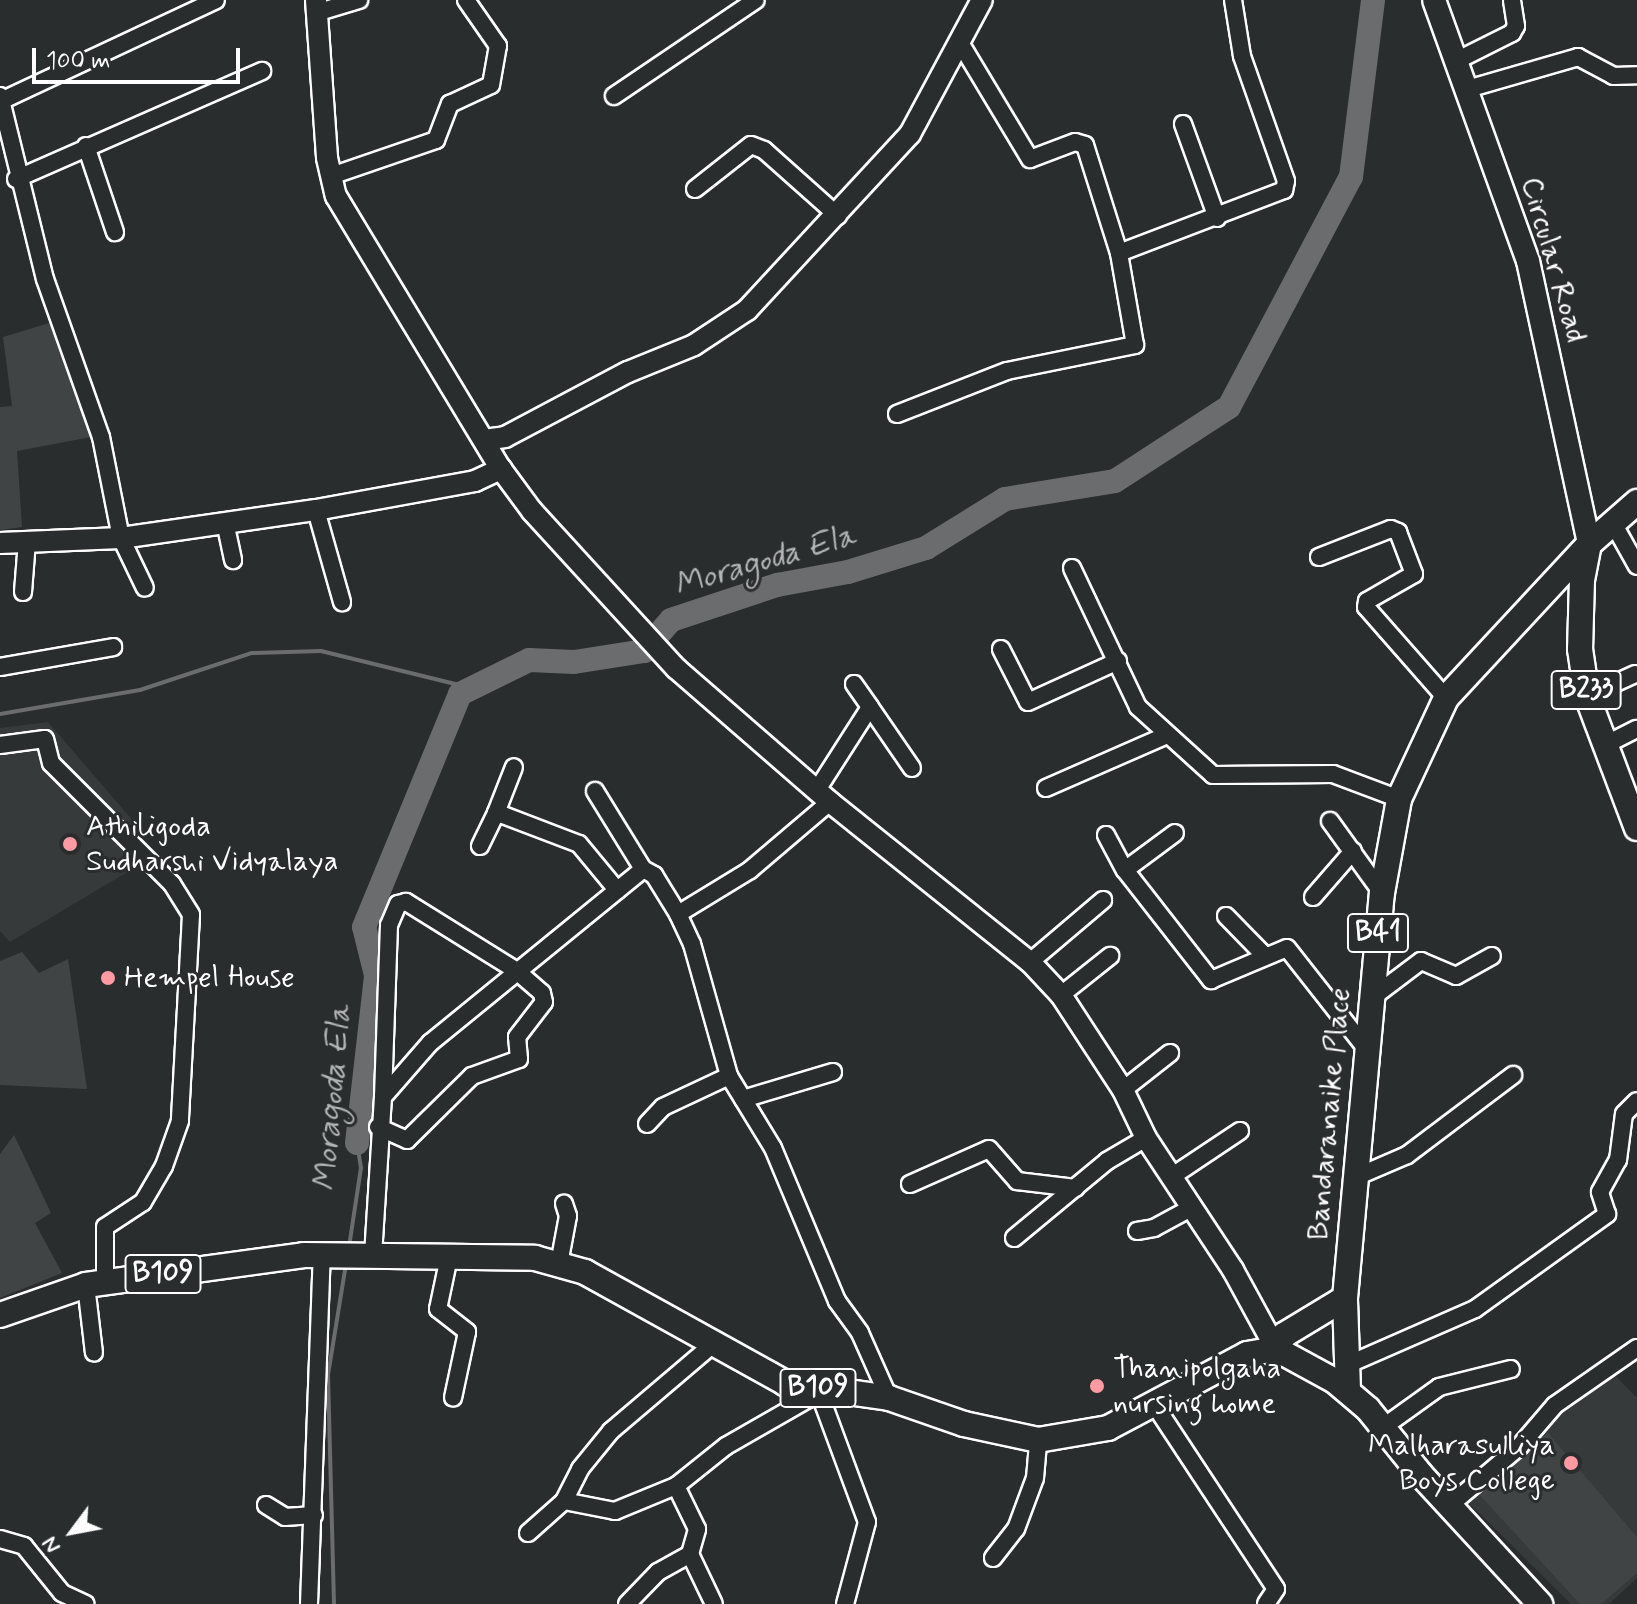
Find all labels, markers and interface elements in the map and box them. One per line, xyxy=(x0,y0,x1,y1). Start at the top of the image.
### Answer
scale bar xyxy=(36,32,244,82)
text: 100 m xyxy=(46,46,110,77)
street label: Circular Road xyxy=(1512,174,1594,346)
water label: Moragoda Ela xyxy=(673,518,857,604)
road number: B233 xyxy=(1550,666,1622,714)
place label: Athiligoda Sudharshi Vidyalaya xyxy=(86,809,338,880)
marker: Athiligoda Sudharshi Vidyalaya xyxy=(61,835,79,853)
road number: B41 xyxy=(1346,909,1410,957)
place label: Hempel House xyxy=(124,960,298,996)
marker: Hempel House xyxy=(99,969,117,987)
street label: Bandaranaike Place xyxy=(1301,986,1359,1242)
water label: Moragoda Ela xyxy=(306,1007,360,1189)
road number: B109 xyxy=(123,1250,203,1298)
place label: Thanipolgaha nursing home xyxy=(1113,1351,1281,1422)
road number: B109 xyxy=(778,1364,858,1412)
marker: Thanipolgaha nursing home xyxy=(1088,1377,1106,1395)
place label: Malharasulliya Boys College xyxy=(1368,1428,1555,1498)
marker: Malharasulliya Boys College xyxy=(1562,1454,1580,1472)
north arrow xyxy=(32,1492,112,1572)
text: N xyxy=(36,1531,67,1558)

